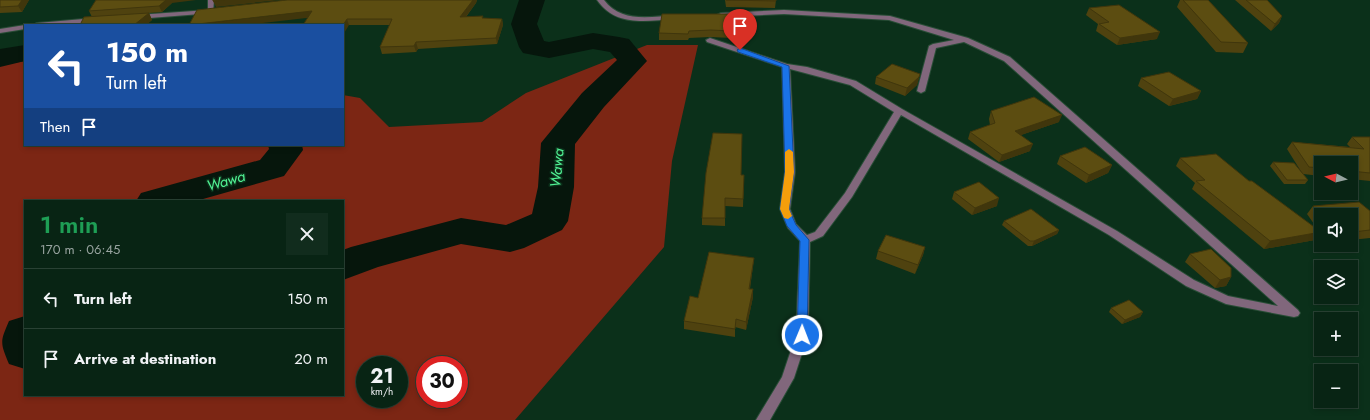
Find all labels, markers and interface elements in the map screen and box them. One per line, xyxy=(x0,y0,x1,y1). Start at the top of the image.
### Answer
pin xyxy=(723,9,757,50)
icon: arrive xyxy=(729,15,751,37)
text: 150 m xyxy=(106,32,188,73)
icon: left xyxy=(40,40,92,92)
text: Turn left xyxy=(106,70,166,96)
text: Then xyxy=(40,116,70,138)
icon: arrive xyxy=(78,116,100,138)
water label: Wawa xyxy=(544,147,570,189)
north arrow xyxy=(1314,156,1358,200)
map controls xyxy=(1314,156,1358,408)
water label: Wawa xyxy=(204,165,249,197)
text: 1 min xyxy=(40,207,98,242)
button: sound xyxy=(1314,208,1358,252)
button: close xyxy=(286,213,328,255)
text: 170 m · 06:45 xyxy=(40,240,120,259)
button: layers xyxy=(1314,260,1358,304)
icon: left xyxy=(40,288,62,310)
text: Turn left xyxy=(74,288,132,310)
text: 150 m xyxy=(288,288,328,310)
button: + xyxy=(1314,312,1358,356)
position arrow xyxy=(781,314,823,356)
icon: arrive xyxy=(40,348,62,370)
text: Arrive at destination xyxy=(74,348,216,370)
text: 20 m xyxy=(294,348,328,370)
speed limit sign: 30 xyxy=(416,356,468,408)
text: 21 xyxy=(370,362,394,391)
button: − xyxy=(1314,364,1358,408)
text: km/h xyxy=(371,384,393,399)

